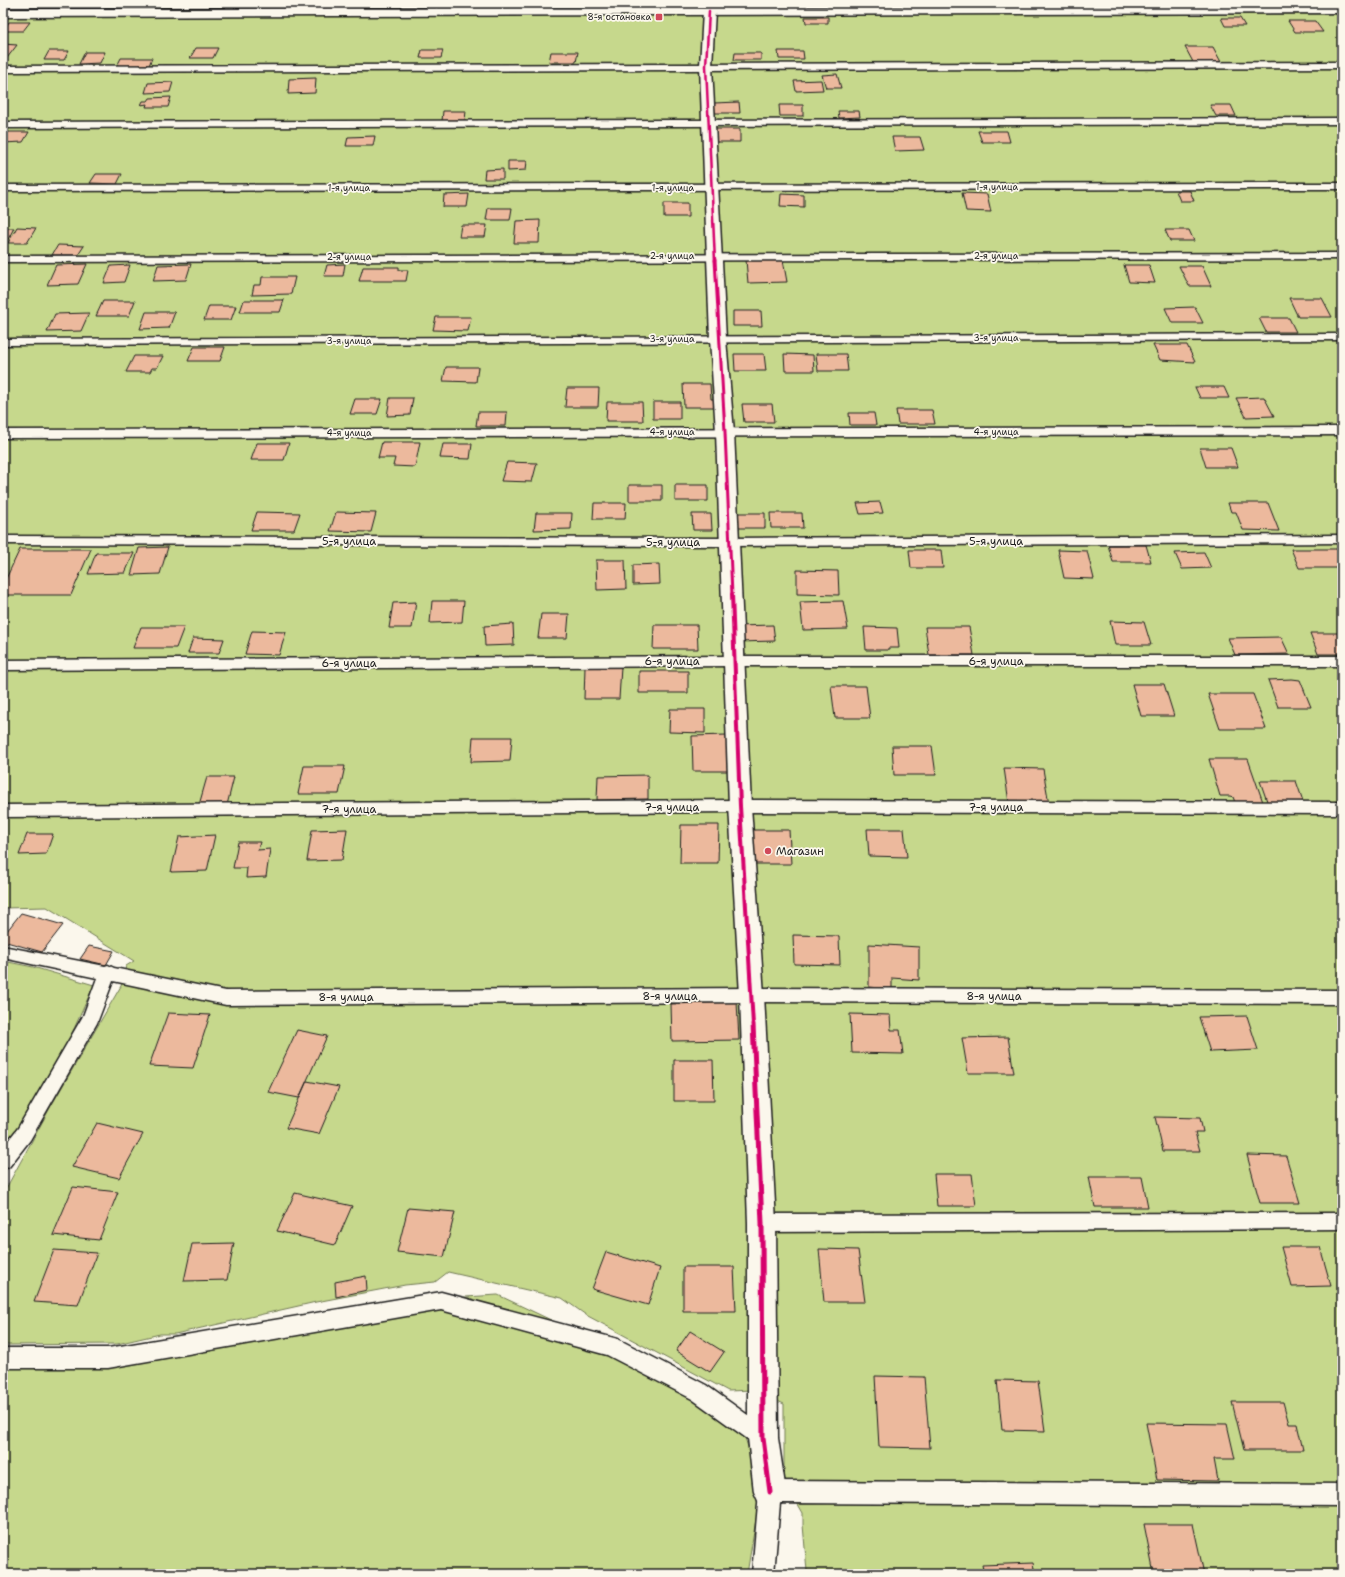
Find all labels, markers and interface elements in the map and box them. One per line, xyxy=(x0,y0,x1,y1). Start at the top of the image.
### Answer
place label: 8-я остановка xyxy=(588,11,651,23)
marker: 8-я остановка xyxy=(654,12,664,22)
street label: 1-я улица xyxy=(976,181,1019,193)
street label: 1-я улица xyxy=(328,182,371,194)
street label: 1-я улица xyxy=(652,182,695,194)
street label: 2-я улица xyxy=(650,250,695,262)
street label: 2-я улица xyxy=(974,250,1019,262)
street label: 2-я улица xyxy=(327,251,372,263)
street label: 3-я улица xyxy=(973,332,1019,344)
street label: 3-я улица xyxy=(649,333,695,345)
street label: 3-я улица xyxy=(326,335,372,347)
street label: 4-я улица xyxy=(649,426,695,438)
street label: 4-я улица xyxy=(973,426,1019,438)
street label: 4-я улица xyxy=(326,427,372,439)
street label: 5-я улица xyxy=(322,534,376,549)
street label: 5-я улица xyxy=(969,534,1023,549)
street label: 5-я улица xyxy=(646,535,700,550)
street label: 6-я улица xyxy=(644,654,700,669)
street label: 6-я улица xyxy=(968,654,1024,669)
street label: 6-я улица xyxy=(321,656,377,671)
street label: 7-я улица xyxy=(645,800,700,815)
street label: 7-я улица xyxy=(969,800,1024,815)
street label: 7-я улица xyxy=(322,802,377,817)
place label: Магазин xyxy=(776,844,824,859)
marker: Магазин xyxy=(763,846,773,856)
street label: 8-я улица xyxy=(643,989,698,1004)
street label: 8-я улица xyxy=(967,989,1022,1004)
street label: 8-я улица xyxy=(319,990,374,1005)

